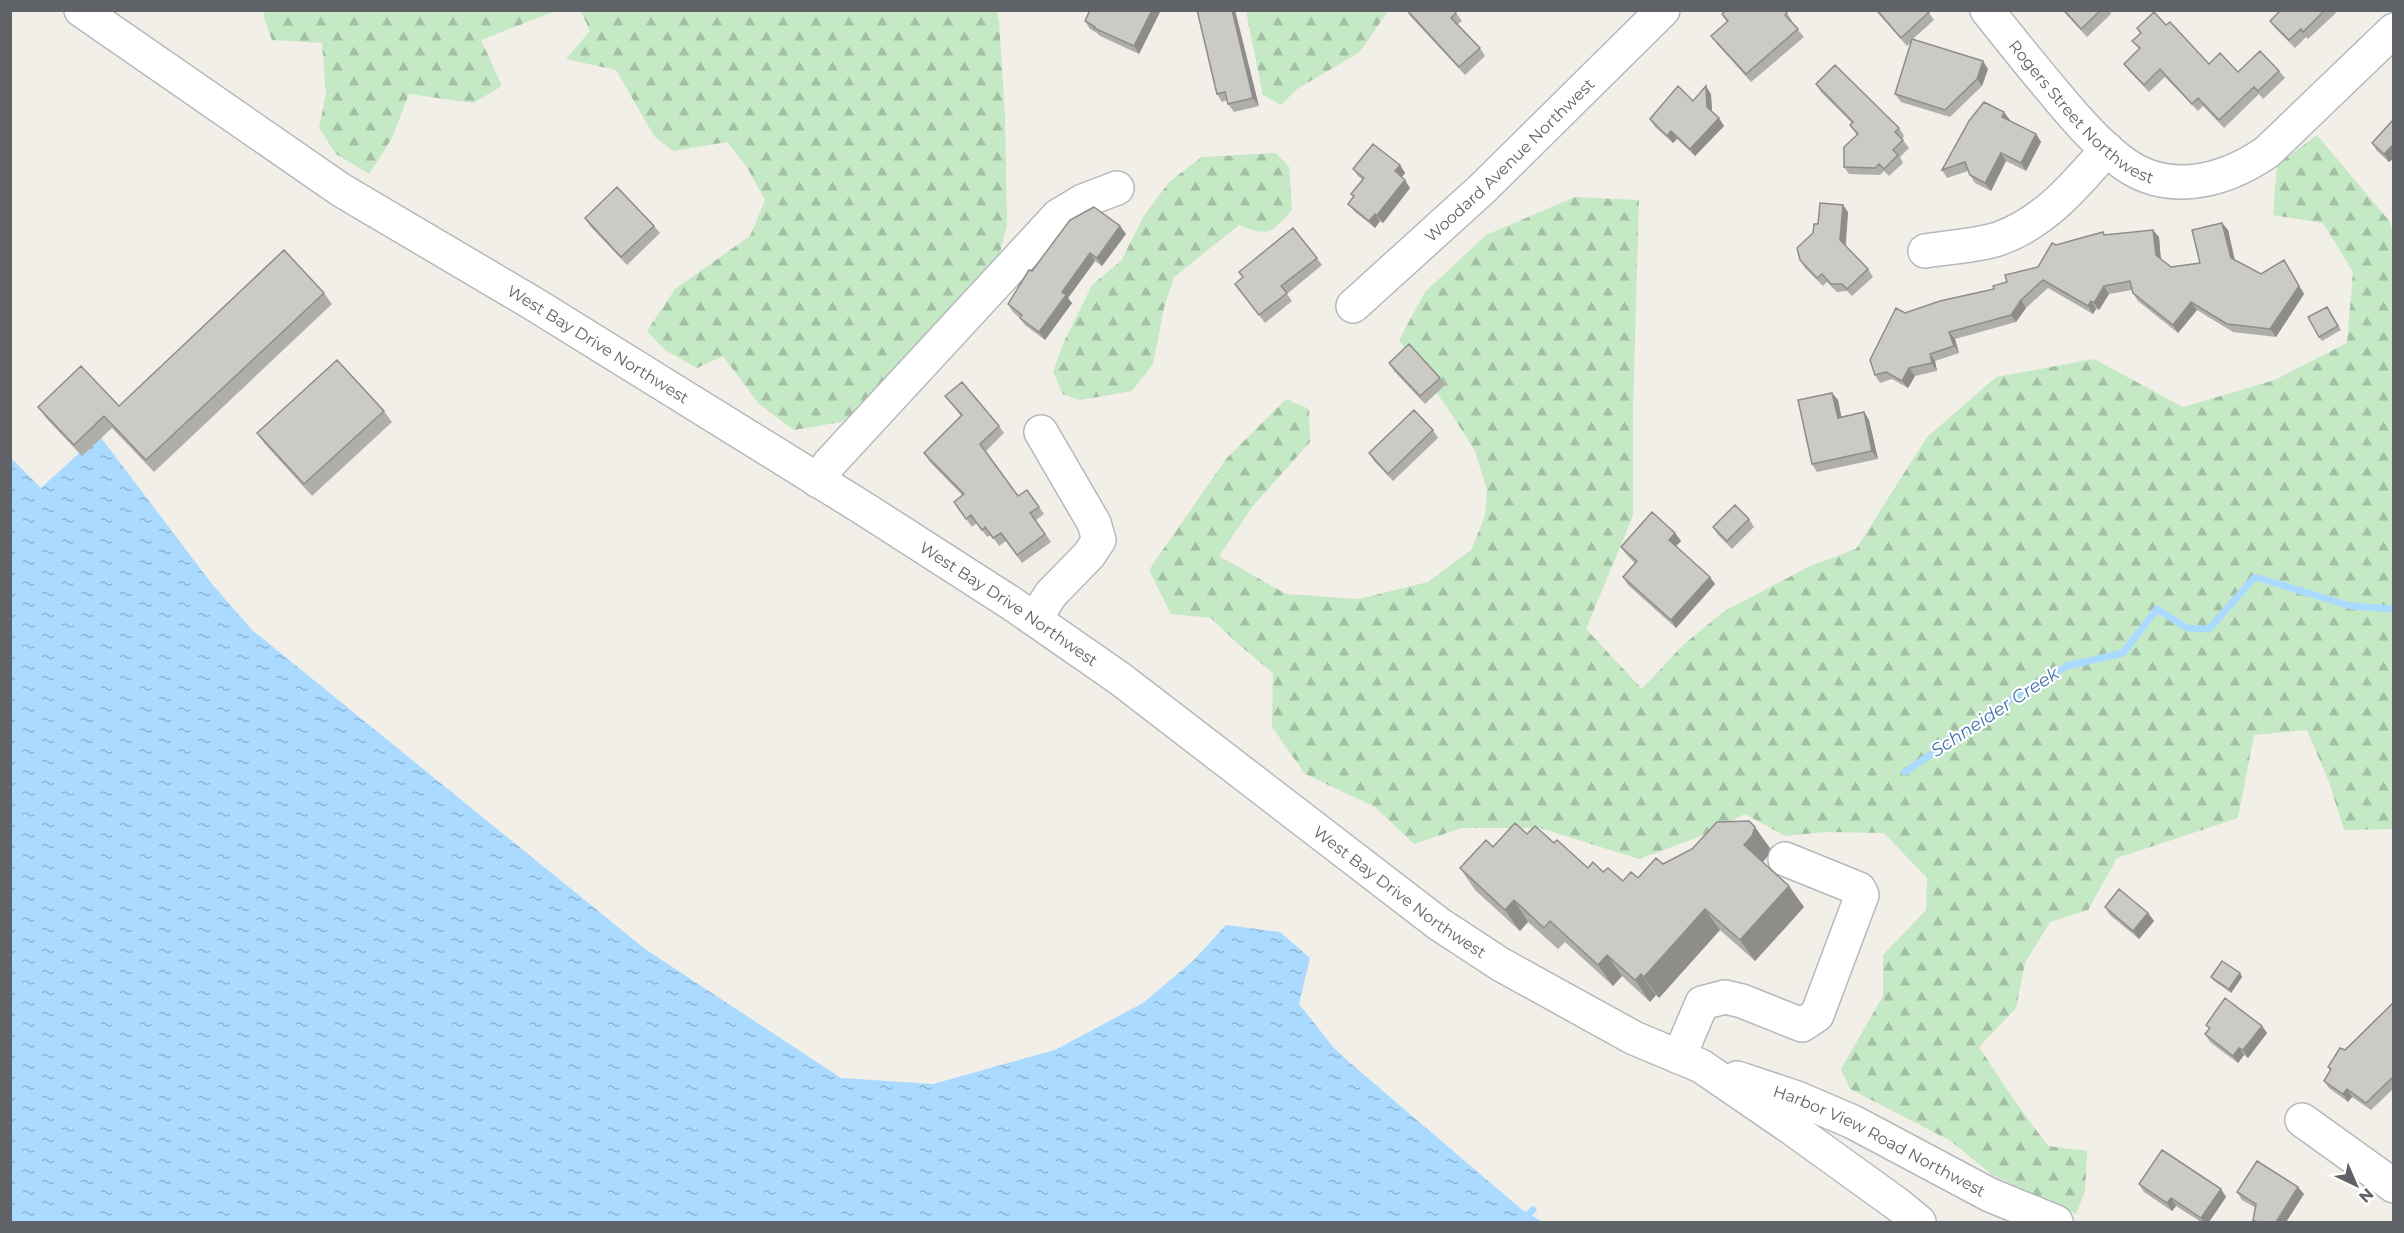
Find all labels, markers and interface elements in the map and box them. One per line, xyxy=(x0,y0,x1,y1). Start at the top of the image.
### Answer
street label: Rogers Street Northwest xyxy=(2005,36,2157,188)
street label: Woodard Avenue Northwest xyxy=(1421,74,1599,246)
street label: West Bay Drive Northwest xyxy=(504,281,693,408)
street label: West Bay Drive Northwest xyxy=(916,538,1102,671)
water label: Schneider Creek xyxy=(1927,662,2064,762)
street label: West Bay Drive Northwest xyxy=(1310,822,1490,963)
street label: Harbor View Road Northwest xyxy=(1771,1082,1989,1201)
north arrow xyxy=(2326,1155,2386,1215)
text: N xyxy=(2355,1184,2377,1207)

